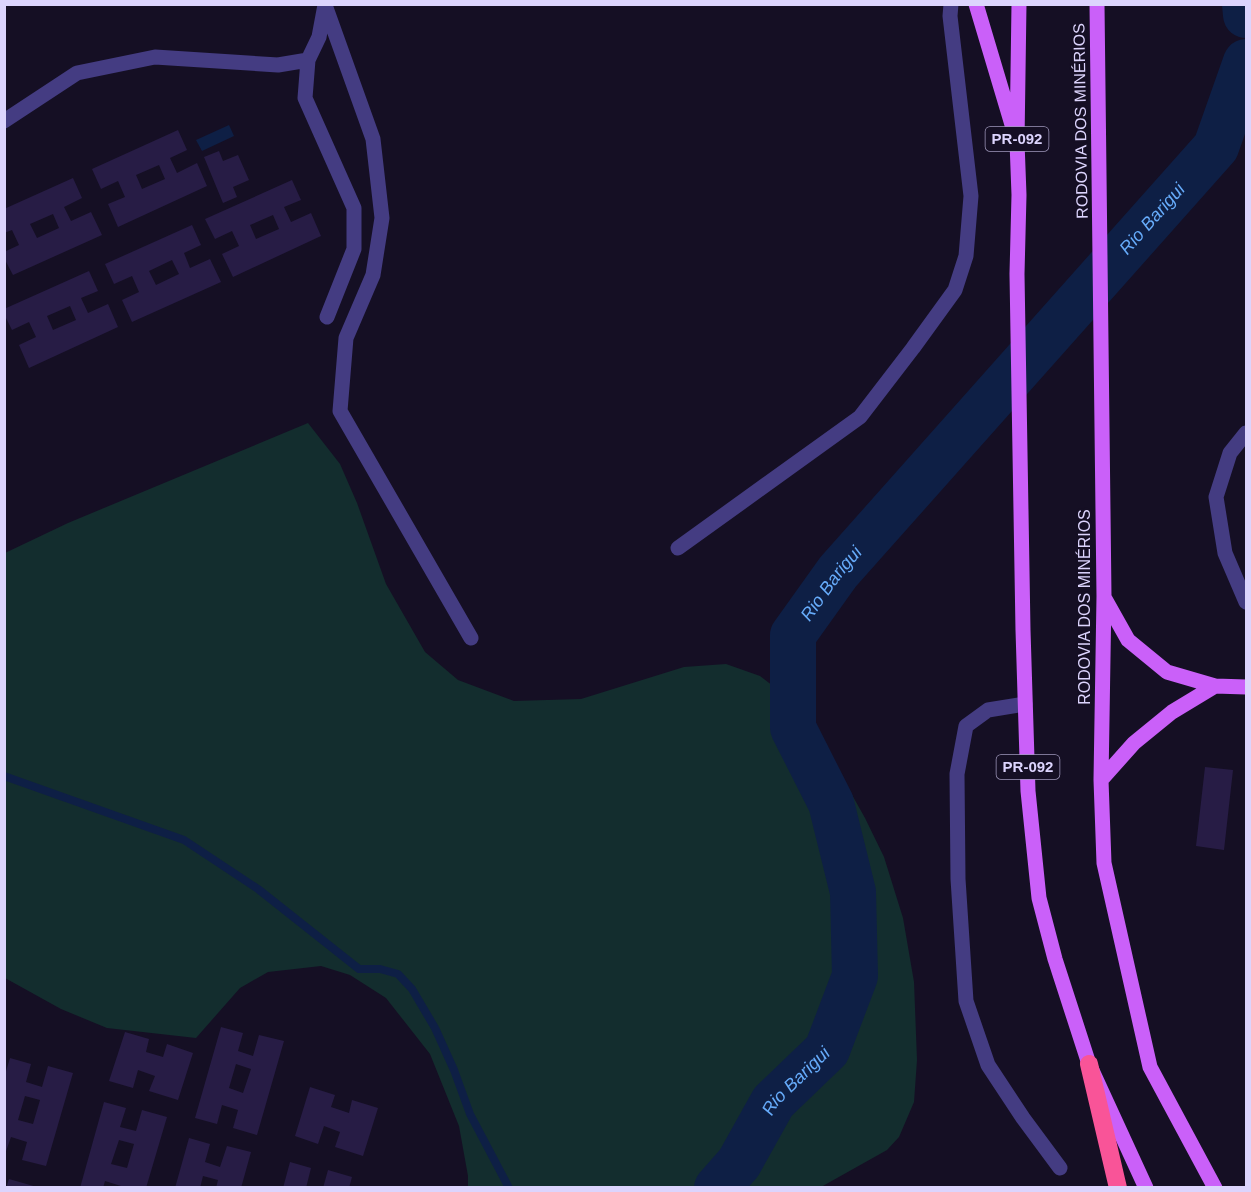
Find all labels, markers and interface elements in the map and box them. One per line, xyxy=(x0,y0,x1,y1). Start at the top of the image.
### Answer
street label: RODOVIA DOS MINÉRIOS xyxy=(1069,23,1091,219)
road number: PR-092 xyxy=(986,127,1048,151)
water label: Rio Barigui xyxy=(1115,179,1189,258)
street label: RODOVIA DOS MINÉRIOS xyxy=(1075,509,1093,705)
water label: Rio Barigui xyxy=(796,542,866,625)
road number: PR-092 xyxy=(996,755,1060,779)
water label: Rio Barigui xyxy=(758,1042,835,1118)

